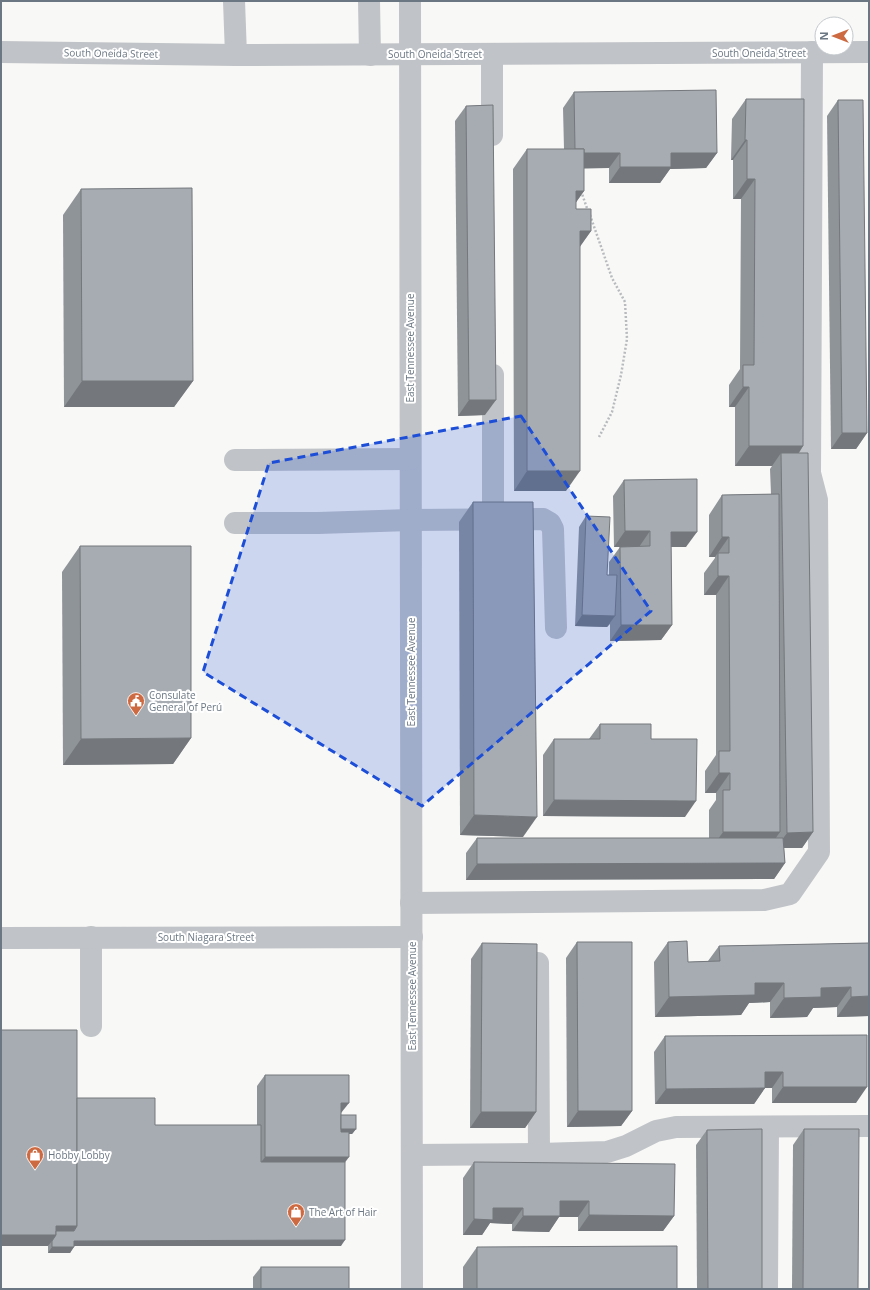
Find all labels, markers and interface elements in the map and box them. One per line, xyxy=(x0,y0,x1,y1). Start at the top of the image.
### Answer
north arrow xyxy=(814,16,854,56)
text: N xyxy=(816,32,831,40)
street label: South Oneida Street xyxy=(64,45,159,61)
street label: South Oneida Street xyxy=(712,46,807,60)
street label: South Oneida Street xyxy=(388,47,483,61)
street label: East Tennessee Avenue xyxy=(403,293,417,403)
street label: East Tennessee Avenue xyxy=(404,617,418,727)
place label: Consulate General of Perú xyxy=(149,688,222,714)
public building icon: Consulate General of Perú xyxy=(126,691,146,716)
street label: South Niagara Street xyxy=(158,930,255,944)
street label: East Tennessee Avenue xyxy=(405,941,419,1051)
shop icon: Hobby Lobby xyxy=(25,1145,45,1170)
place label: Hobby Lobby xyxy=(48,1148,111,1162)
shop icon: The Art of Hair xyxy=(286,1202,306,1227)
place label: The Art of Hair xyxy=(309,1205,377,1219)

